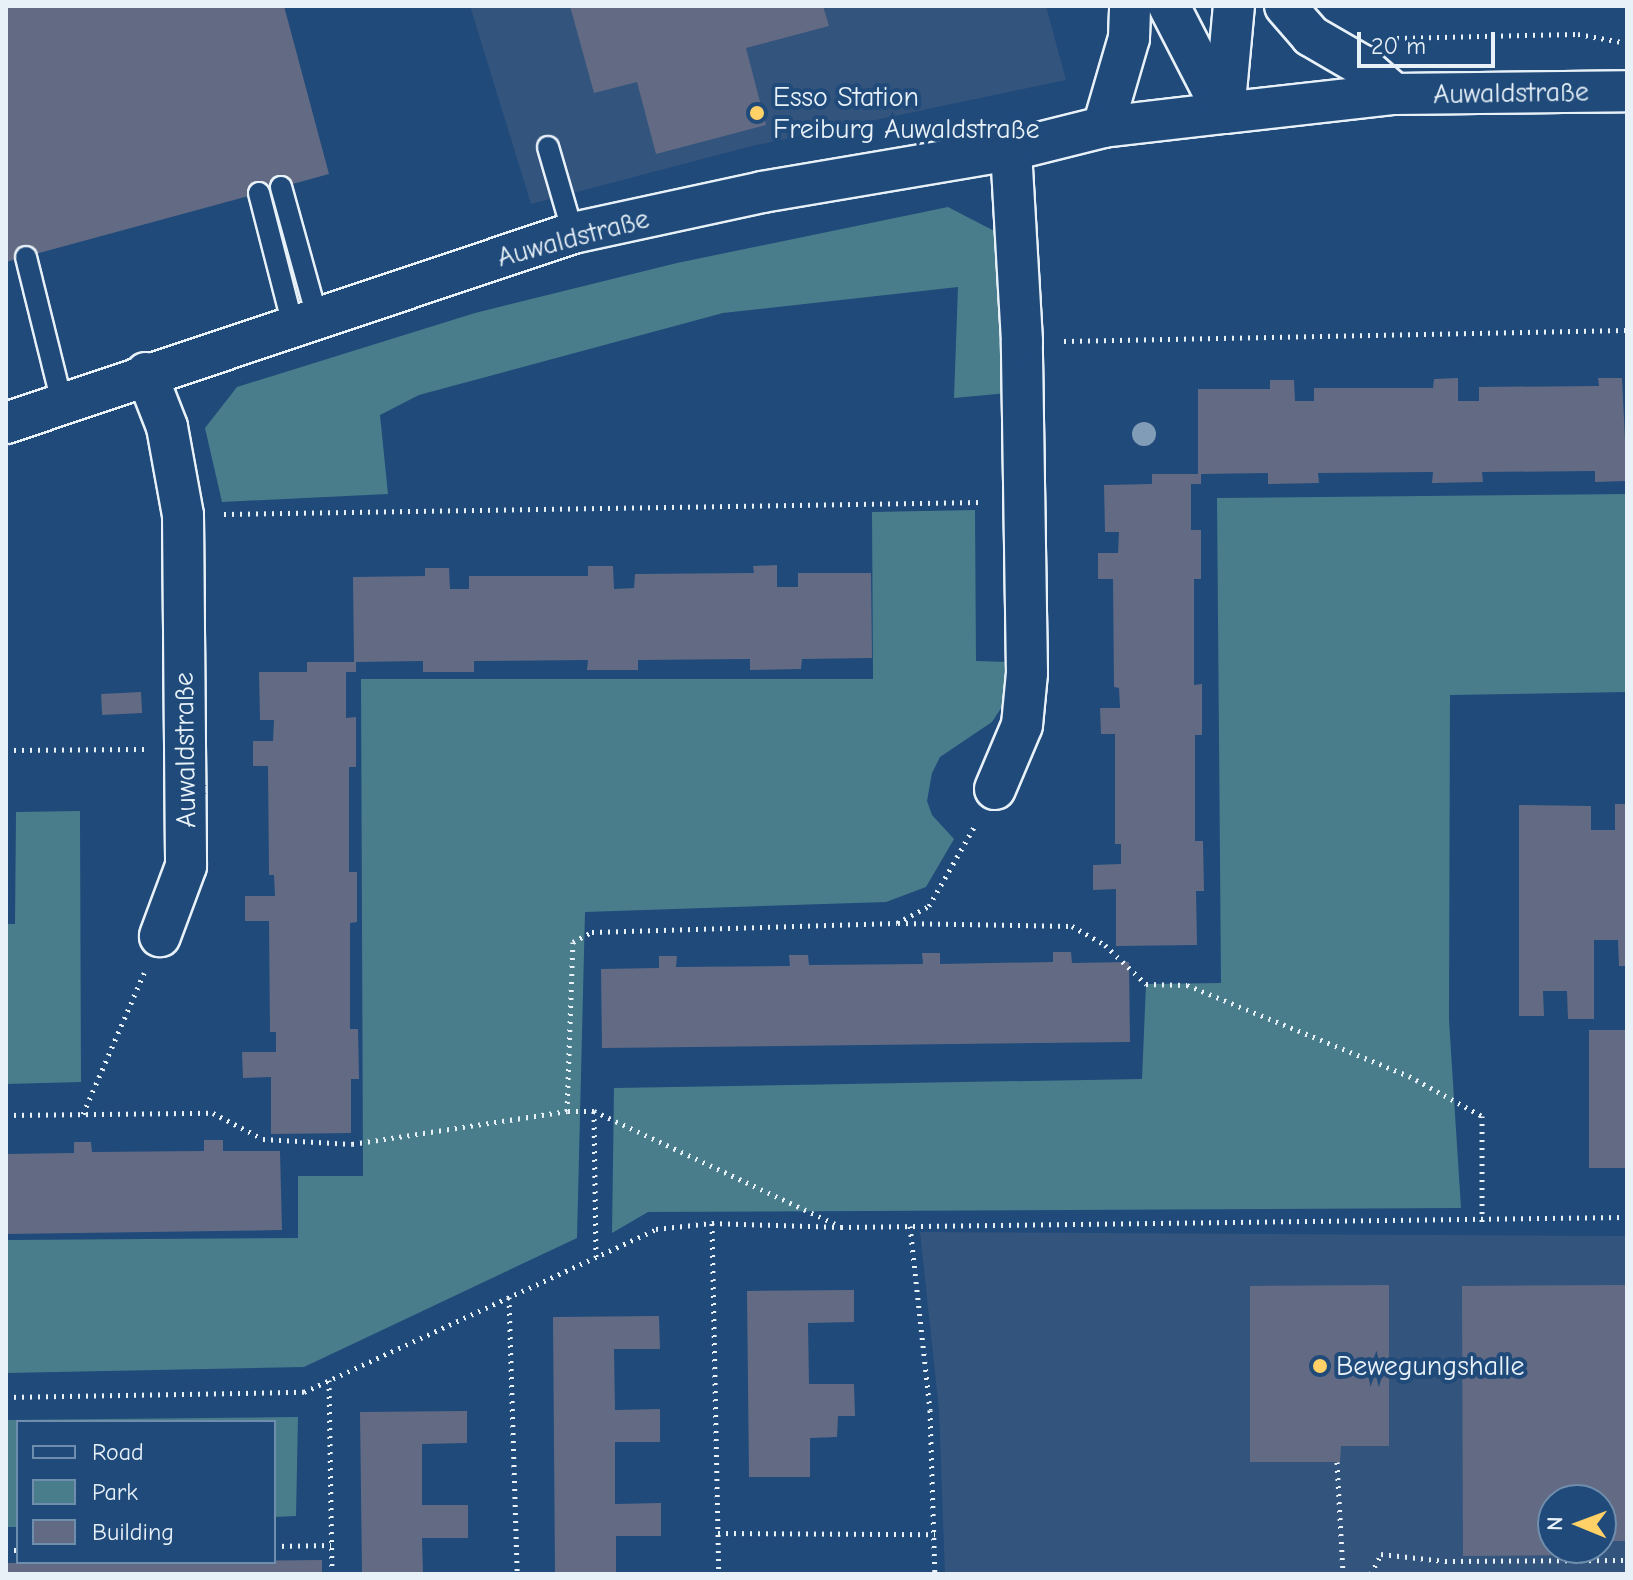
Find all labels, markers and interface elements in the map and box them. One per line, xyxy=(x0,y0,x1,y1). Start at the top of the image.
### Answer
scale bar xyxy=(1361,16,1499,66)
text: 20 m xyxy=(1371,32,1426,60)
street label: Auwaldstraße xyxy=(1433,75,1589,111)
place label: Esso Station Freiburg Auwaldstraße xyxy=(773,80,1040,146)
marker: Esso Station Freiburg Auwaldstraße xyxy=(748,104,766,122)
street label: Auwaldstraße xyxy=(493,202,653,274)
street label: Auwaldstraße xyxy=(167,672,203,828)
place label: Bewegungshalle xyxy=(1336,1349,1525,1383)
marker: Bewegungshalle xyxy=(1311,1357,1329,1375)
legend xyxy=(16,1420,276,1564)
text: Road xyxy=(92,1438,144,1466)
text: Park xyxy=(92,1478,138,1506)
north arrow xyxy=(1537,1484,1617,1564)
text: N xyxy=(1542,1516,1568,1531)
text: Building xyxy=(92,1518,174,1546)

